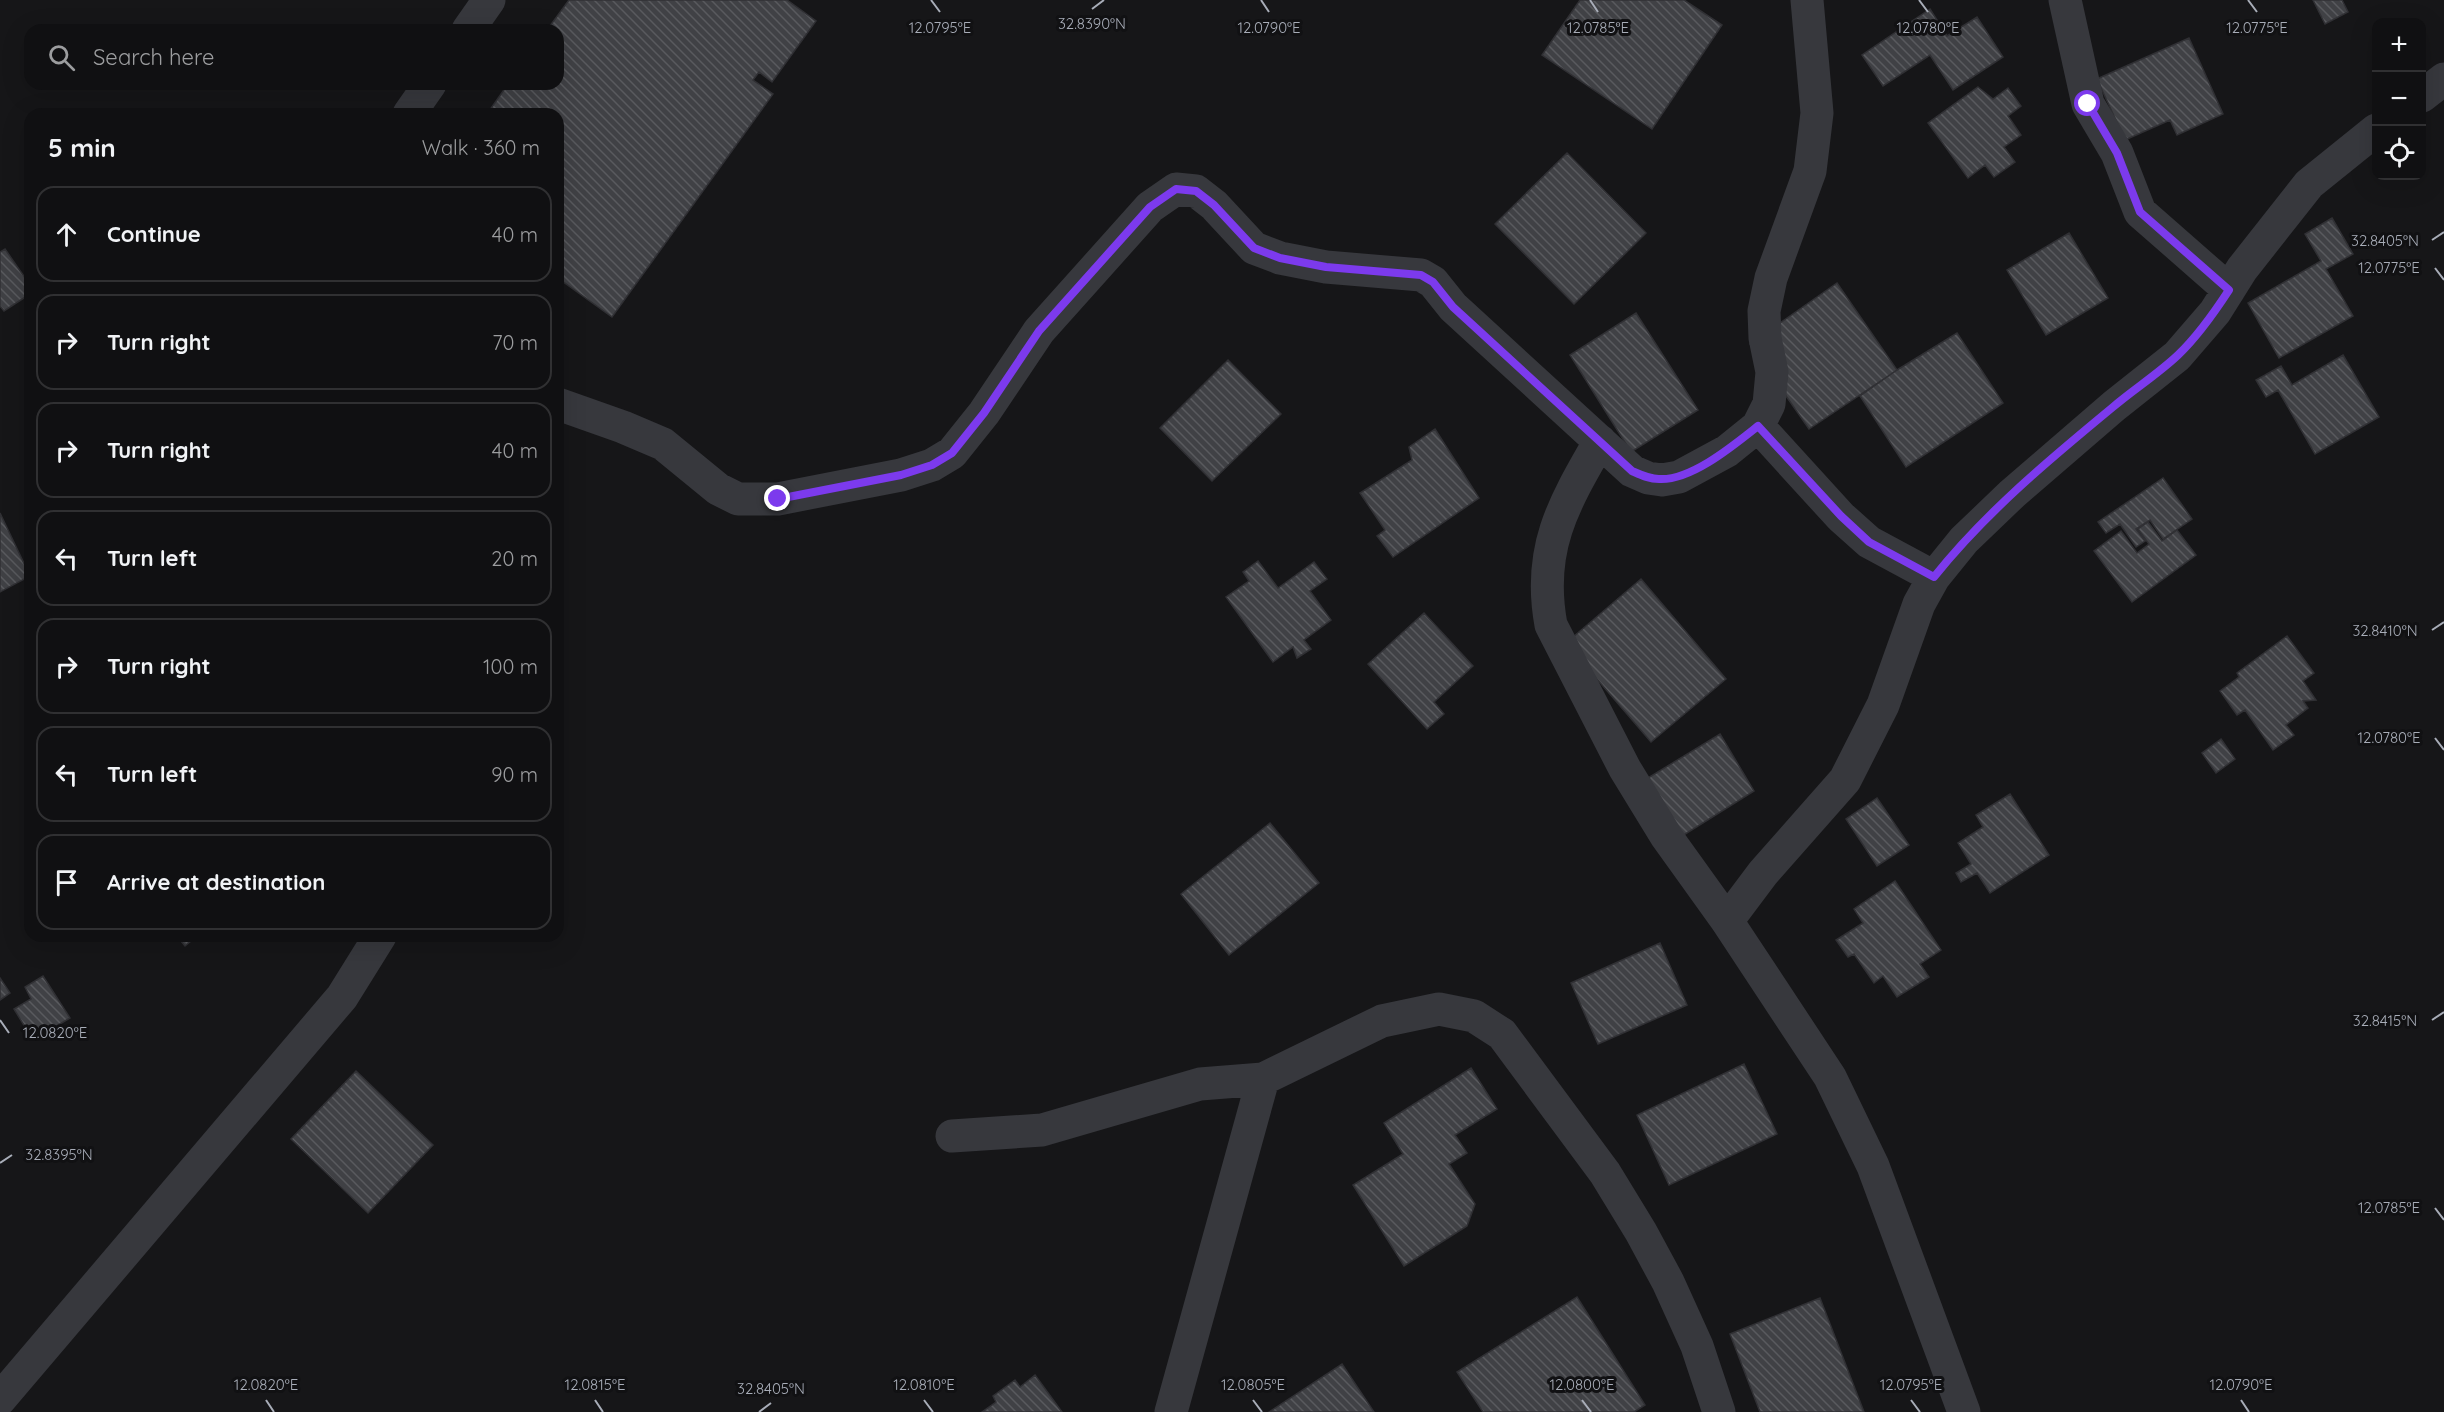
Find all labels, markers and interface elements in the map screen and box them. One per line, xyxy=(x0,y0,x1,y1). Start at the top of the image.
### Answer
text: 32.8390°N xyxy=(1058,14,1126,33)
text: 12.0795°E xyxy=(909,18,971,37)
text: 12.0790°E xyxy=(1237,18,1301,37)
text: 12.0785°E xyxy=(1567,18,1629,37)
text: 12.0780°E xyxy=(1897,18,1959,37)
text: 12.0775°E xyxy=(2226,18,2288,37)
map controls xyxy=(2372,18,2426,180)
button: + xyxy=(2372,18,2426,72)
search box xyxy=(24,24,564,90)
icon: search xyxy=(45,41,78,74)
text: Search here xyxy=(93,43,214,71)
button: − xyxy=(2372,72,2426,126)
route start xyxy=(2074,90,2100,116)
button: locate xyxy=(2372,126,2426,180)
text: 5 min xyxy=(48,131,116,164)
text: Walk · 360 m xyxy=(422,135,540,160)
icon: ahead xyxy=(50,218,83,251)
text: Continue xyxy=(107,220,201,248)
text: 40 m xyxy=(492,222,538,247)
text: 32.8405°N xyxy=(2351,231,2419,250)
text: 12.0775°E xyxy=(2358,258,2420,277)
icon: right xyxy=(50,326,83,359)
text: Turn right xyxy=(107,328,211,356)
text: 70 m xyxy=(492,330,538,355)
icon: right xyxy=(50,434,83,467)
text: Turn right xyxy=(107,436,211,464)
text: 40 m xyxy=(492,438,538,463)
route end xyxy=(764,485,790,511)
icon: left xyxy=(50,542,83,575)
text: Turn left xyxy=(107,544,197,572)
text: 20 m xyxy=(491,546,538,571)
text: 32.8410°N xyxy=(2352,621,2418,640)
icon: right xyxy=(50,650,83,683)
text: Turn right xyxy=(107,652,211,680)
text: 100 m xyxy=(483,654,538,679)
text: 12.0780°E xyxy=(2358,728,2420,747)
icon: left xyxy=(50,758,83,791)
text: Turn left xyxy=(107,760,197,788)
text: 90 m xyxy=(491,762,538,787)
icon: arrive xyxy=(50,866,83,899)
text: Arrive at destination xyxy=(107,868,325,896)
text: 32.8415°N xyxy=(2353,1011,2417,1030)
text: 12.0820°E xyxy=(23,1023,87,1042)
text: 32.8395°N xyxy=(25,1145,93,1164)
text: 12.0785°E xyxy=(2358,1198,2420,1217)
text: 12.0820°E xyxy=(234,1375,298,1394)
text: 12.0815°E xyxy=(565,1375,625,1394)
text: 12.0810°E xyxy=(893,1375,955,1394)
text: 12.0805°E xyxy=(1221,1375,1285,1394)
text: 12.0800°E xyxy=(1550,1375,1614,1394)
text: 12.0795°E xyxy=(1880,1375,1942,1394)
text: 12.0790°E xyxy=(2209,1375,2273,1394)
text: 32.8405°N xyxy=(737,1379,805,1398)

